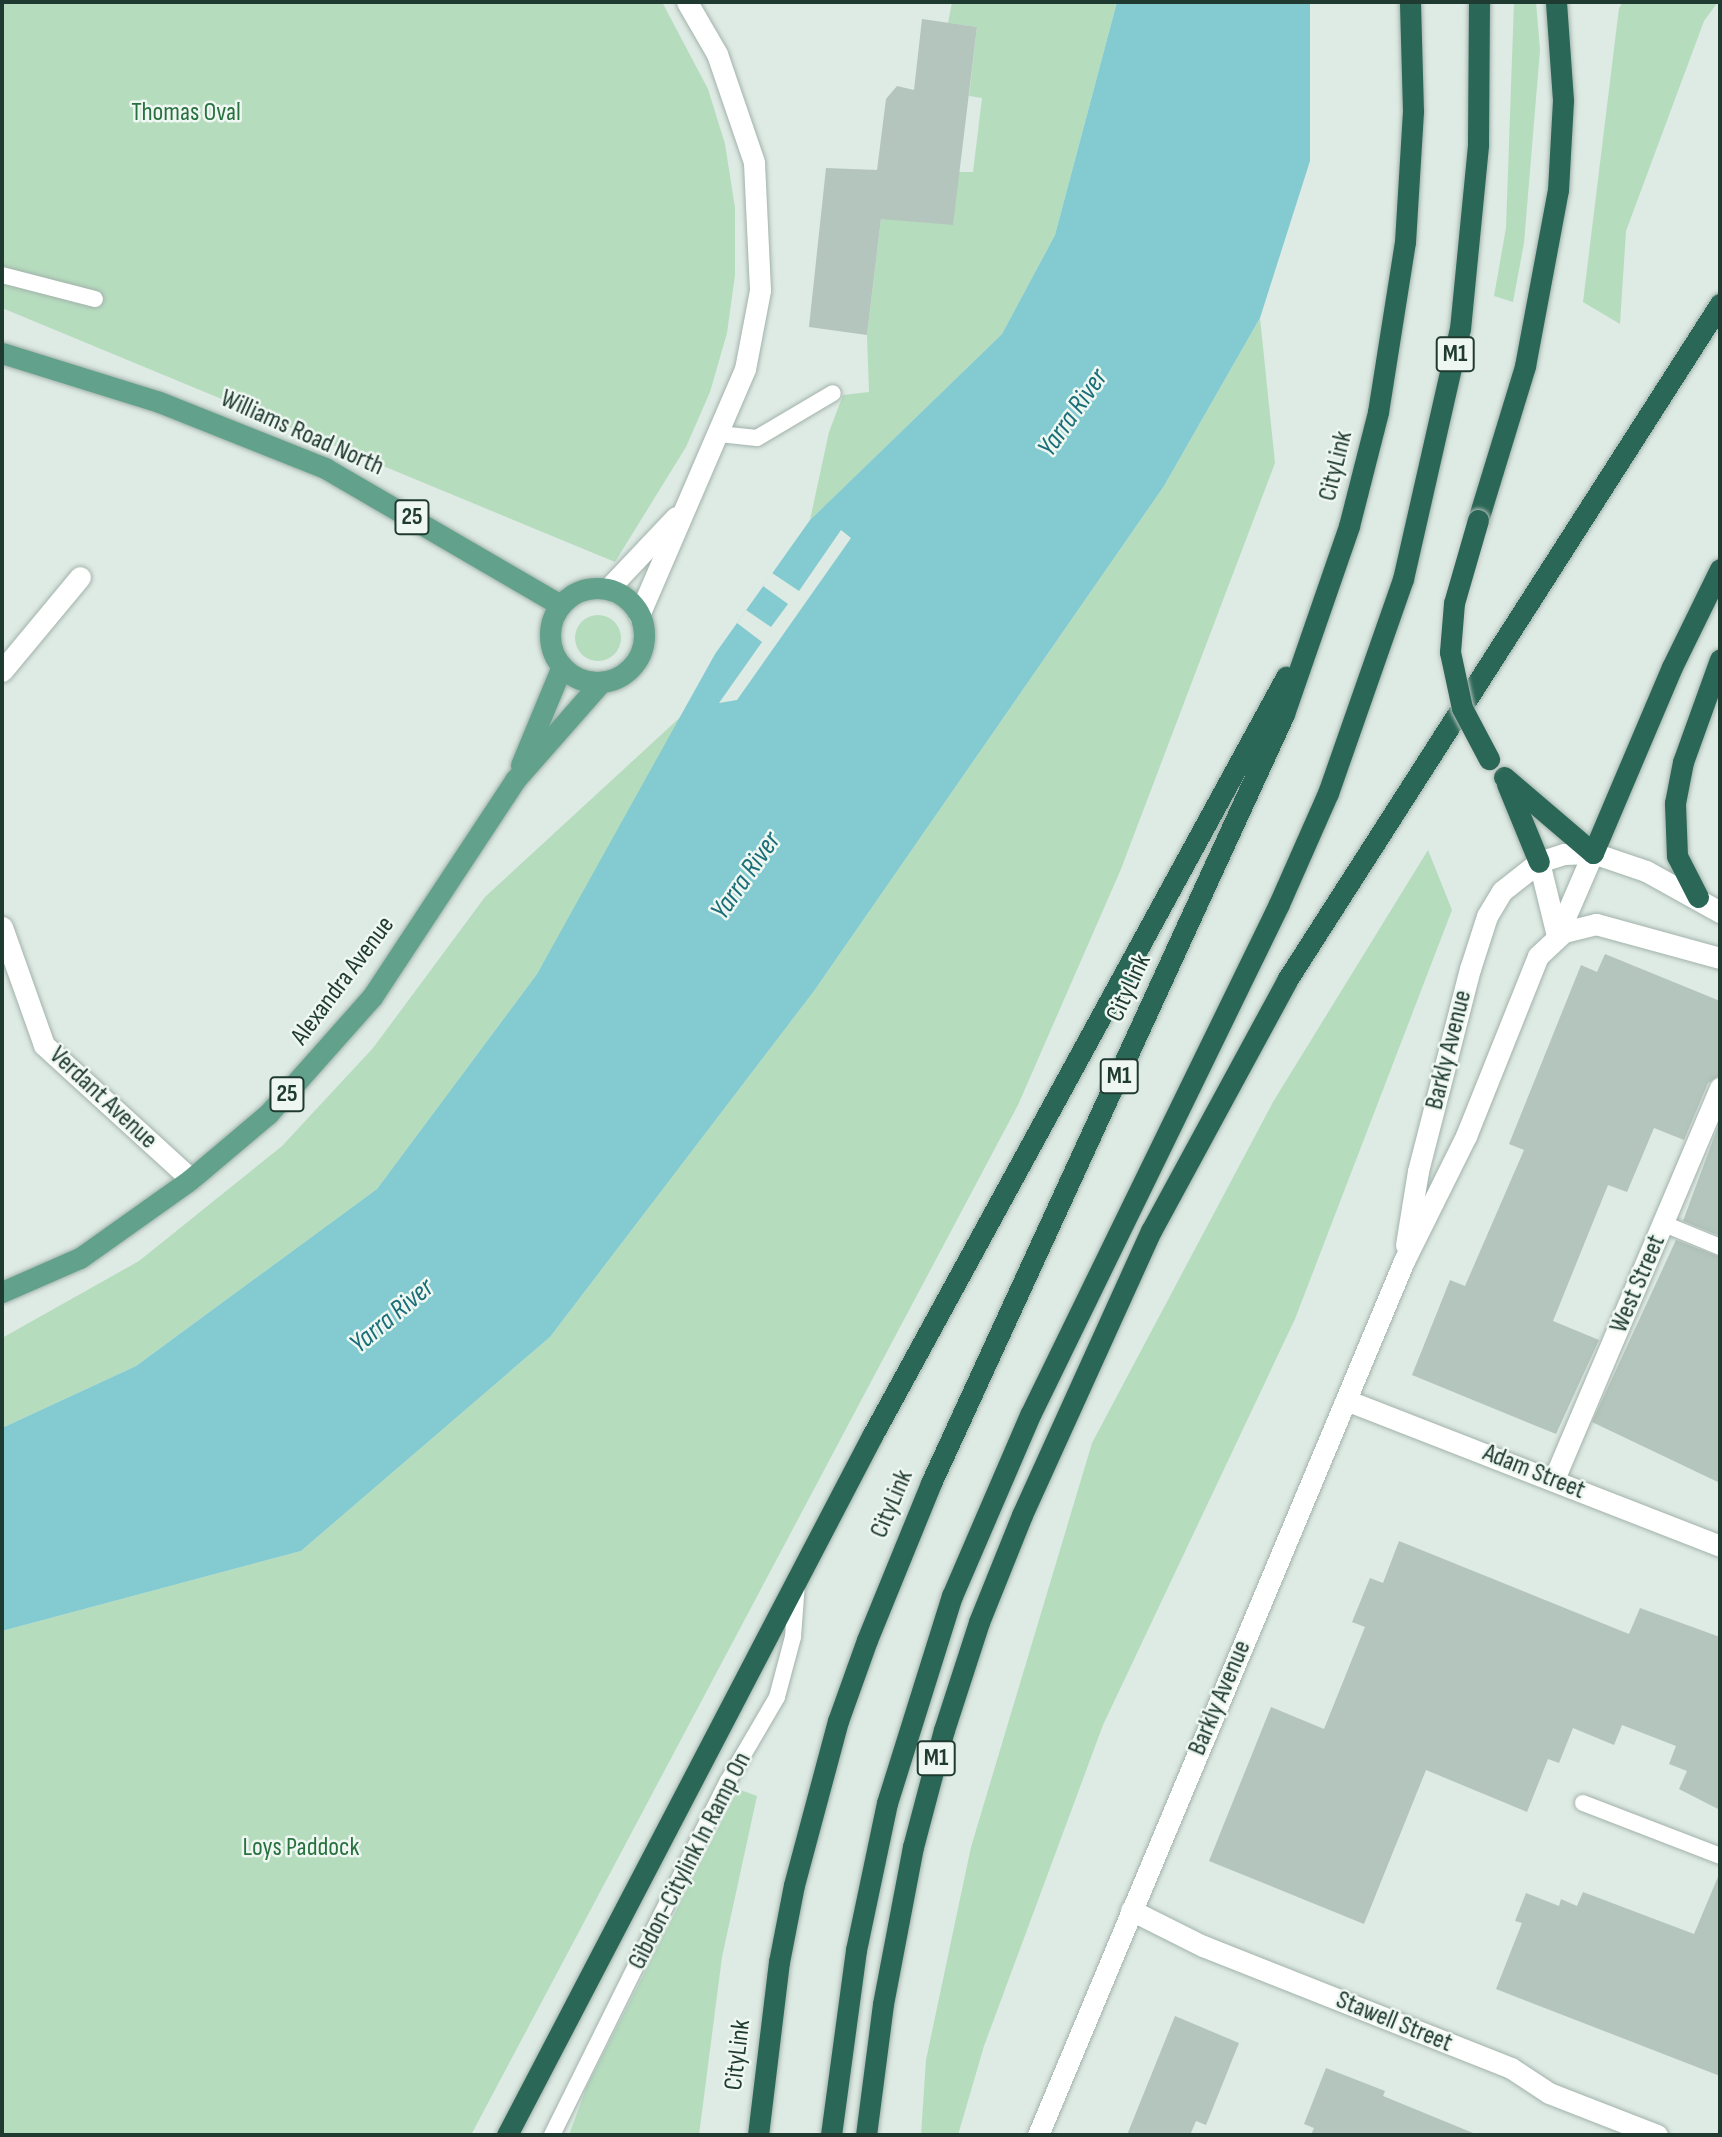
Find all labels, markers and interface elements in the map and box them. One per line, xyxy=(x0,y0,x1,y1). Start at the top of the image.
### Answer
park label: Thomas Oval xyxy=(131,97,241,129)
road number: M1 xyxy=(1434,334,1476,374)
water label: Yarra River xyxy=(1031,363,1115,463)
street label: Williams Road North xyxy=(216,383,388,483)
street label: CityLink xyxy=(1312,428,1360,504)
road number: 25 xyxy=(393,496,431,538)
water label: Yarra River xyxy=(704,826,788,926)
street label: Alexandra Avenue xyxy=(285,911,401,1051)
street label: CityLink xyxy=(1100,949,1158,1027)
street label: Barkly Avenue xyxy=(1419,987,1479,1113)
street label: Verdant Avenue xyxy=(43,1040,163,1156)
road number: M1 xyxy=(1098,1056,1140,1096)
road number: 25 xyxy=(268,1074,306,1114)
street label: West Street xyxy=(1603,1230,1673,1338)
water label: Yarra River xyxy=(343,1271,441,1361)
street label: Adam Street xyxy=(1478,1437,1590,1507)
street label: CityLink xyxy=(864,1465,920,1543)
street label: Barkly Avenue xyxy=(1182,1636,1258,1760)
road number: M1 xyxy=(915,1738,957,1778)
street label: Gibdon-Citylink In Ramp On xyxy=(622,1747,758,1975)
park label: Loys Paddock xyxy=(243,1832,359,1864)
street label: Stawell Street xyxy=(1331,1985,1457,2059)
street label: CityLink xyxy=(718,2018,758,2092)

